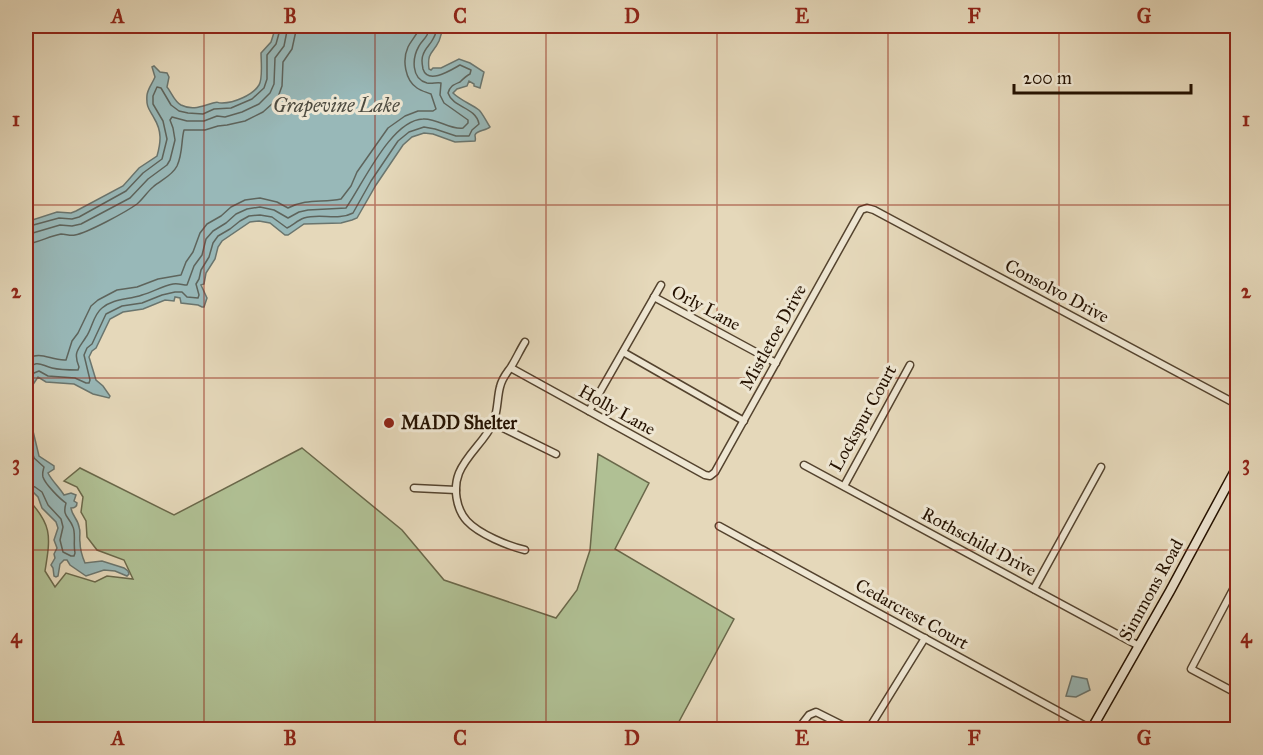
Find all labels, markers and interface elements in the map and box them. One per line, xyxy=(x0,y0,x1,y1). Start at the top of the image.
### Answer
text: A xyxy=(109,4,125,28)
text: B xyxy=(283,4,297,28)
text: C xyxy=(453,4,467,28)
text: D xyxy=(624,4,640,28)
text: E xyxy=(795,4,810,28)
text: F xyxy=(967,4,981,28)
text: G xyxy=(1137,4,1152,28)
scale bar xyxy=(1014,57,1191,95)
text: 200 m xyxy=(1023,67,1072,89)
water label: Grapevine Lake xyxy=(273,93,400,118)
text: 1 xyxy=(12,107,20,131)
text: 1 xyxy=(1242,107,1250,131)
street label: Consolvo Drive xyxy=(1001,254,1113,328)
text: 2 xyxy=(11,279,22,303)
text: 2 xyxy=(1241,279,1252,303)
street label: Mistletoe Drive xyxy=(735,280,811,394)
street label: Orly Lane xyxy=(668,281,744,335)
street label: Lockspur Court xyxy=(825,360,902,475)
street label: Holly Lane xyxy=(575,380,659,440)
place label: MADD Shelter xyxy=(401,412,518,434)
marker: MADD Shelter xyxy=(382,416,396,430)
text: 3 xyxy=(12,451,20,476)
text: 3 xyxy=(1242,451,1250,476)
street label: Rothschild Drive xyxy=(918,503,1040,581)
street label: Simmons Road xyxy=(1114,535,1188,645)
street label: Cedarcrest Court xyxy=(852,574,973,654)
text: 4 xyxy=(10,624,22,649)
text: 4 xyxy=(1240,624,1252,649)
text: A xyxy=(109,726,125,750)
text: B xyxy=(283,726,297,750)
text: C xyxy=(453,726,467,750)
text: D xyxy=(624,726,640,750)
text: E xyxy=(795,726,810,750)
text: F xyxy=(967,726,981,750)
text: G xyxy=(1137,726,1152,750)

